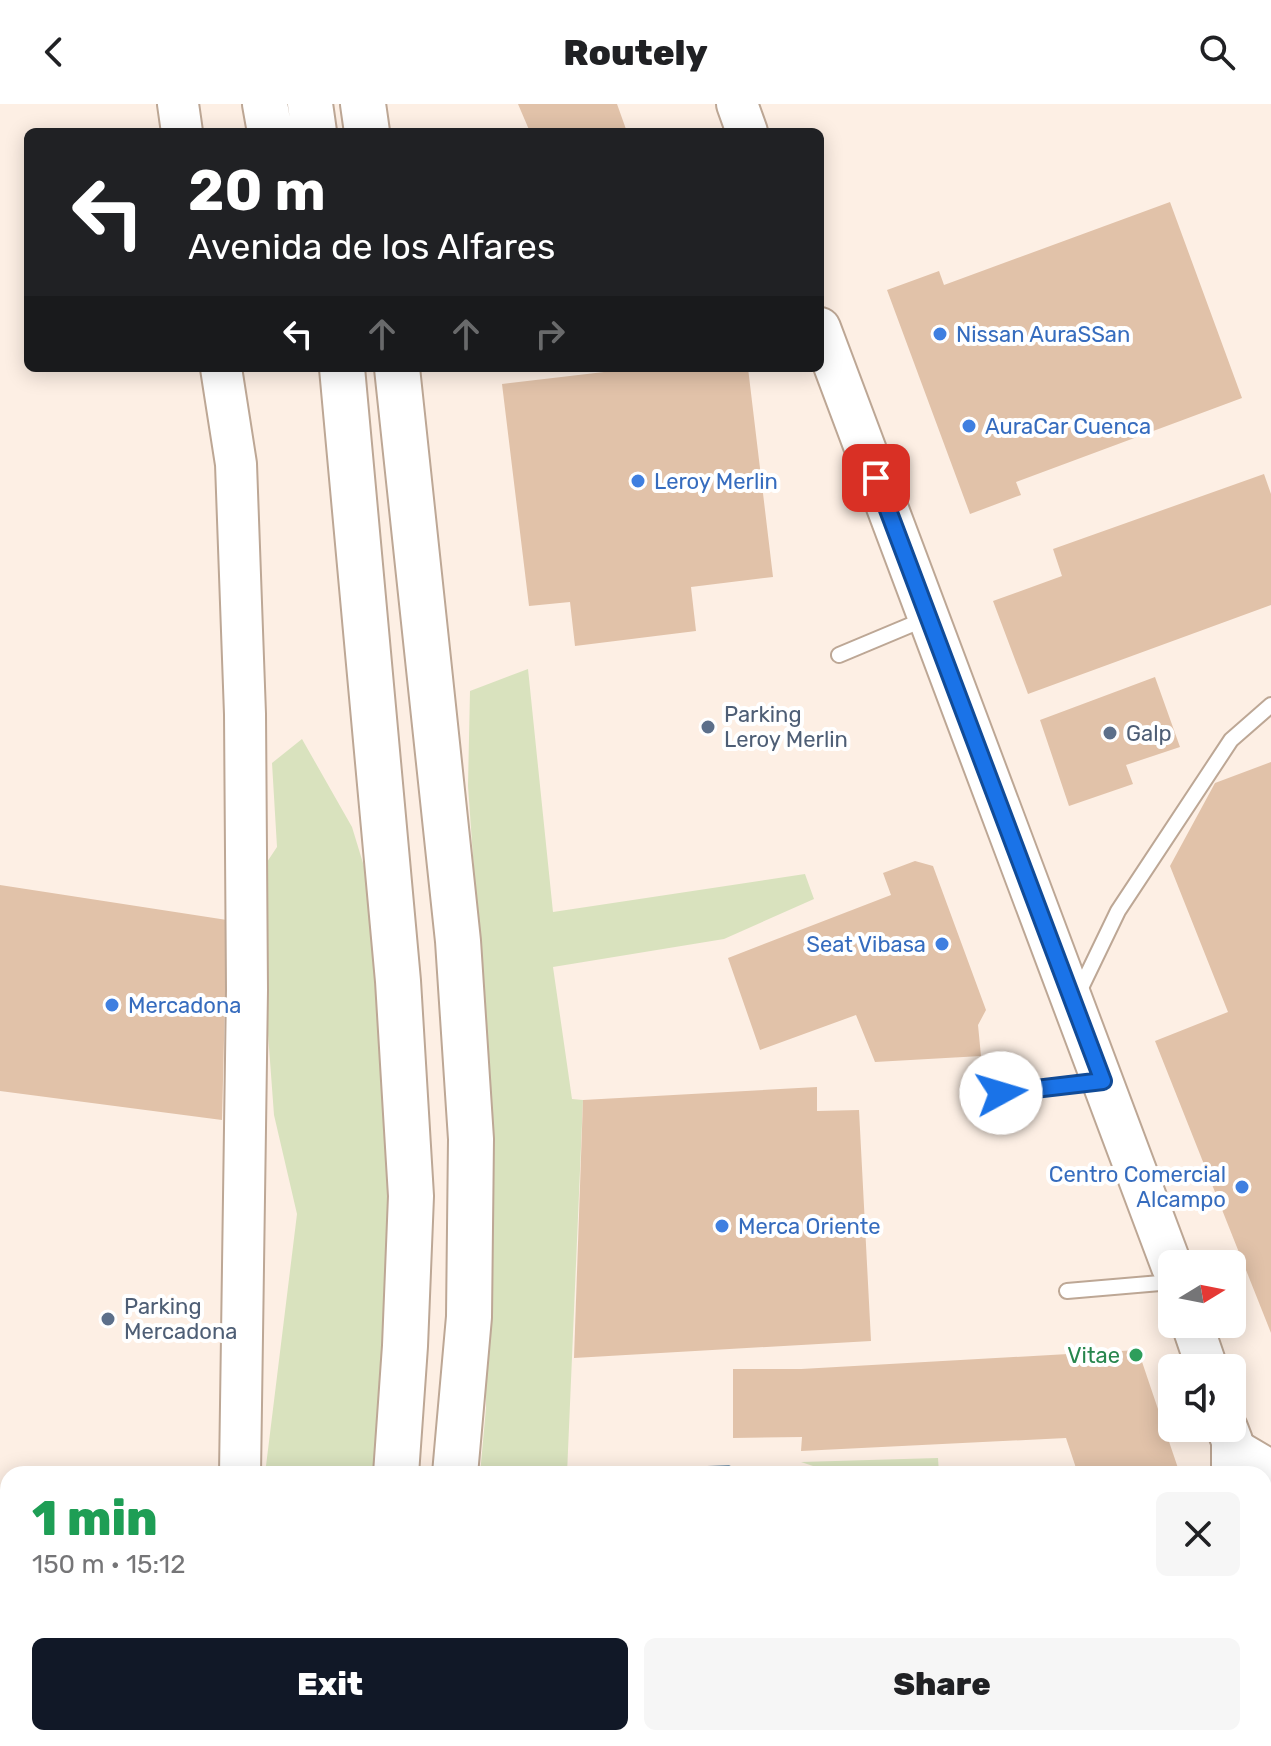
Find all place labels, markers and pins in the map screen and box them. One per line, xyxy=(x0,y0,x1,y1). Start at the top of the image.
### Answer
place label: Nissan AuraSSan xyxy=(956,321,1130,348)
marker: Nissan AuraSSan xyxy=(931,325,949,343)
place label: AuraCar Cuenca xyxy=(985,413,1151,440)
marker: AuraCar Cuenca xyxy=(960,417,978,435)
pin xyxy=(842,444,910,512)
place label: Leroy Merlin xyxy=(654,468,778,495)
marker: Leroy Merlin xyxy=(629,472,647,490)
place label: Parking Leroy Merlin xyxy=(724,701,848,753)
marker: Parking Leroy Merlin xyxy=(699,718,717,736)
place label: Galp xyxy=(1126,720,1172,747)
marker: Galp xyxy=(1101,724,1119,742)
place label: Seat Vibasa xyxy=(806,931,926,958)
marker: Seat Vibasa xyxy=(933,935,951,953)
place label: Mercadona xyxy=(128,992,241,1019)
marker: Mercadona xyxy=(103,996,121,1014)
place label: Centro Comercial Alcampo xyxy=(1049,1161,1226,1213)
marker: Centro Comercial Alcampo xyxy=(1233,1178,1251,1196)
place label: Merca Oriente xyxy=(738,1213,881,1240)
marker: Merca Oriente xyxy=(713,1217,731,1235)
place label: Parking Mercadona xyxy=(124,1293,237,1345)
marker: Parking Mercadona xyxy=(99,1310,117,1328)
place label: Vitae xyxy=(1067,1342,1120,1369)
marker: Vitae xyxy=(1127,1346,1145,1364)

